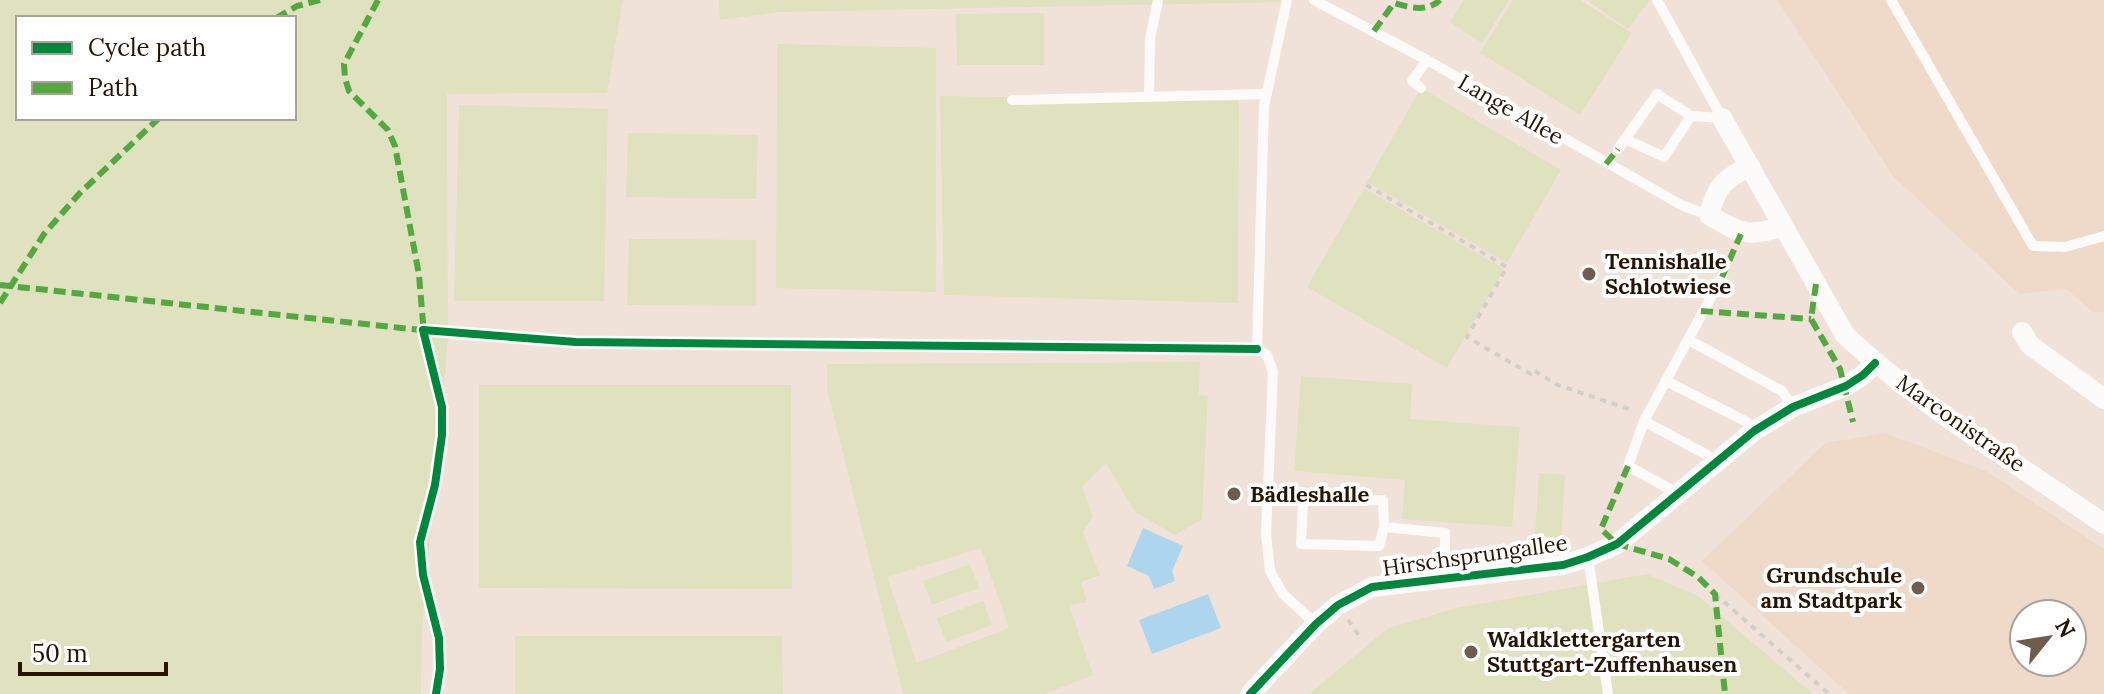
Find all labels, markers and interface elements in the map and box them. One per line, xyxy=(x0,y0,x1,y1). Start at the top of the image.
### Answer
legend xyxy=(16,16,296,120)
text: Cycle path xyxy=(88,32,206,63)
street label: Lange Allee xyxy=(1453,68,1569,150)
text: Path xyxy=(88,72,138,103)
place label: Tennishalle Schlotwiese xyxy=(1605,247,1731,300)
marker: Tennishalle Schlotwiese xyxy=(1580,265,1598,283)
street label: Marconistraße xyxy=(1891,368,2031,478)
place label: Bädleshalle xyxy=(1250,480,1369,508)
marker: Bädleshalle xyxy=(1225,485,1243,503)
street label: Hirschsprungallee xyxy=(1381,528,1569,582)
place label: Grundschule am Stadtpark xyxy=(1761,561,1902,614)
marker: Grundschule am Stadtpark xyxy=(1909,579,1927,597)
north arrow xyxy=(2008,598,2088,678)
text: N xyxy=(2049,614,2082,642)
place label: Waldklettergarten Stuttgart-Zuffenhausen xyxy=(1487,625,1737,678)
scale bar xyxy=(20,626,166,676)
text: 50 m xyxy=(32,638,88,669)
marker: Waldklettergarten Stuttgart-Zuffenhausen xyxy=(1462,643,1480,661)

